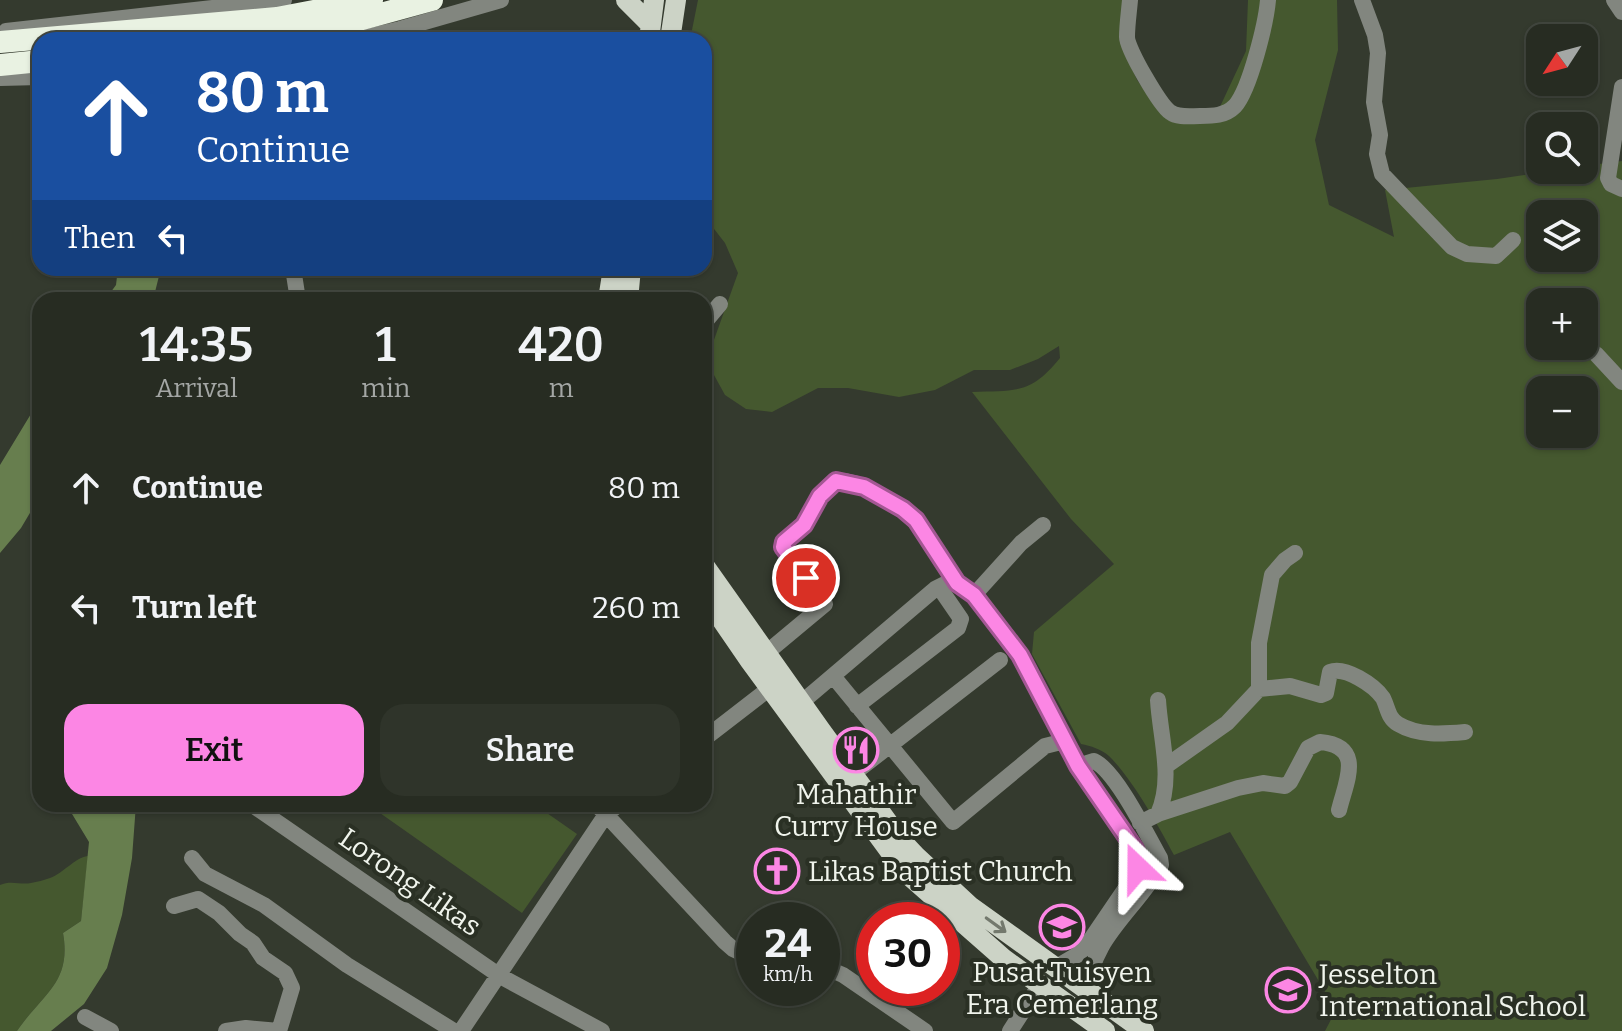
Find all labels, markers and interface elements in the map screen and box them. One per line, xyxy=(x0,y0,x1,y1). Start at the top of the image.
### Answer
north arrow xyxy=(1526,24,1598,96)
map controls xyxy=(1526,24,1598,448)
text: 80 m xyxy=(196,60,329,127)
icon: ahead xyxy=(64,64,168,168)
button: search xyxy=(1526,112,1598,184)
text: Continue xyxy=(196,128,350,172)
button: layers xyxy=(1526,200,1598,272)
icon: left xyxy=(151,216,195,260)
text: Then xyxy=(64,220,135,256)
button: + xyxy=(1526,288,1598,360)
text: 14:35 xyxy=(140,316,253,374)
text: 1 xyxy=(376,316,396,374)
text: 420 xyxy=(518,316,604,374)
text: Arrival xyxy=(155,373,238,404)
text: min xyxy=(361,373,410,404)
text: m xyxy=(549,373,574,404)
button: − xyxy=(1526,376,1598,448)
icon: ahead xyxy=(64,466,108,510)
text: Continue xyxy=(132,470,263,506)
text: 80 m xyxy=(608,470,680,506)
pin xyxy=(772,544,840,612)
icon: arrive xyxy=(784,556,828,600)
icon: left xyxy=(64,586,108,630)
text: Turn left xyxy=(132,590,257,626)
text: 260 m xyxy=(592,590,680,626)
button: Exit xyxy=(64,704,364,796)
button: Share xyxy=(380,704,680,796)
restaurant icon: Mahathir Curry House xyxy=(832,726,880,774)
place label: Mahathir Curry House xyxy=(774,778,938,843)
street label: Lorong Likas xyxy=(333,821,487,943)
position arrow xyxy=(1096,826,1180,910)
church icon: Likas Baptist Church xyxy=(753,847,801,895)
place label: Likas Baptist Church xyxy=(808,855,1073,888)
speed limit sign: 30 xyxy=(856,902,960,1006)
school or university icon: Pusat Tuisyen Era Cemerlang xyxy=(1038,903,1086,951)
one-way arrow xyxy=(985,916,1006,933)
text: 24 xyxy=(765,920,811,968)
place label: Pusat Tuisyen Era Cemerlang xyxy=(966,956,1158,1021)
place label: Jesselton International School xyxy=(1318,958,1586,1023)
text: km/h xyxy=(763,962,813,986)
school or university icon: Jesselton International School xyxy=(1264,966,1312,1014)

